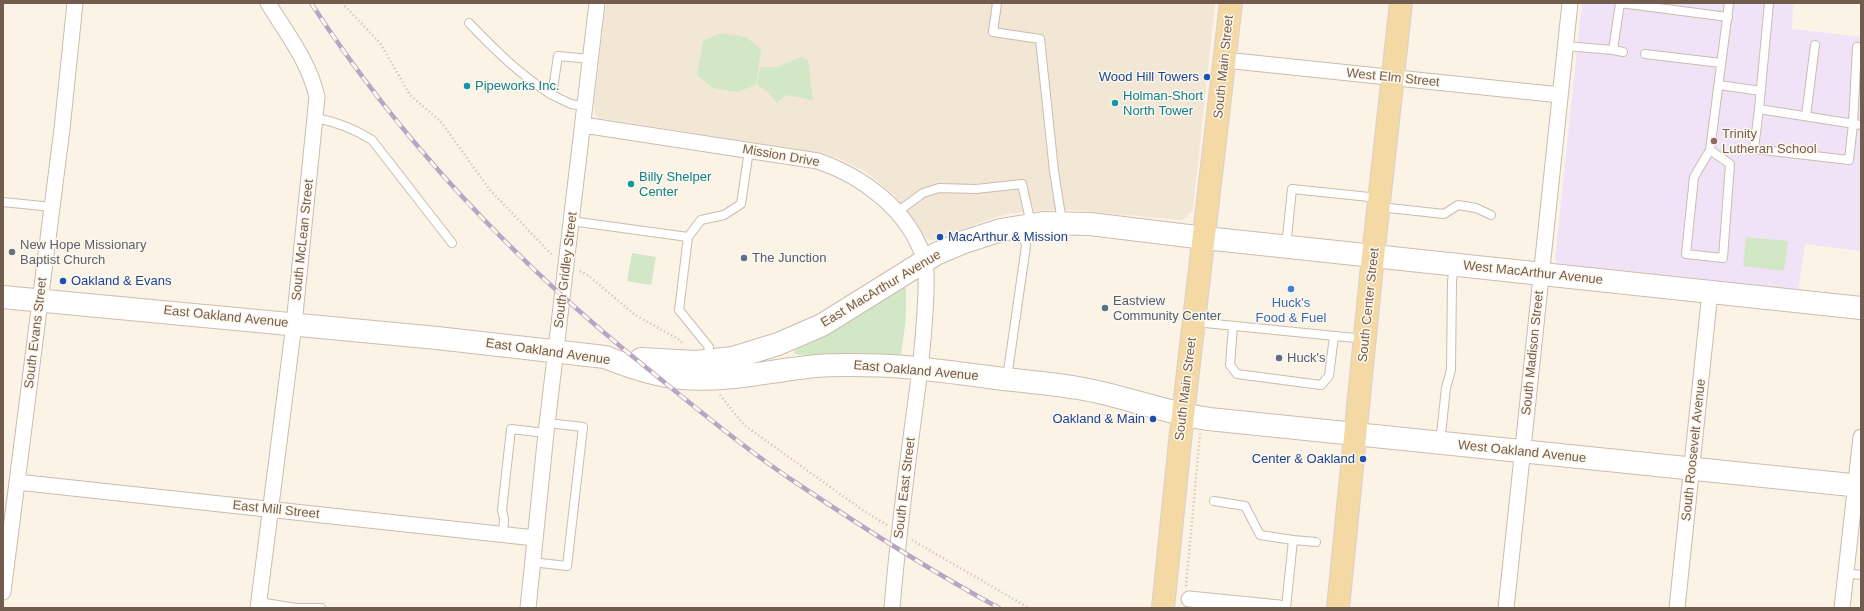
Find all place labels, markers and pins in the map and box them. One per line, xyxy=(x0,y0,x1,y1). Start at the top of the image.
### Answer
place label: Wood Hill Towers xyxy=(1099,69,1199,85)
marker: Wood Hill Towers xyxy=(1202,72,1212,82)
place label: Pipeworks Inc. xyxy=(475,78,560,94)
marker: Pipeworks Inc. xyxy=(462,81,472,91)
place label: Holman-Short North Tower xyxy=(1123,88,1203,119)
marker: Holman-Short North Tower xyxy=(1110,98,1120,108)
place label: Trinity Lutheran School xyxy=(1722,126,1817,157)
marker: Trinity Lutheran School xyxy=(1709,136,1719,146)
place label: Billy Shelper Center xyxy=(639,169,711,200)
marker: Billy Shelper Center xyxy=(626,179,636,189)
place label: MacArthur & Mission xyxy=(948,229,1068,245)
marker: MacArthur & Mission xyxy=(935,232,945,242)
place label: New Hope Missionary Baptist Church xyxy=(20,237,146,268)
marker: New Hope Missionary Baptist Church xyxy=(7,247,17,257)
place label: The Junction xyxy=(752,250,826,266)
marker: The Junction xyxy=(739,253,749,263)
place label: Oakland & Evans xyxy=(71,273,171,289)
marker: Oakland & Evans xyxy=(58,276,68,286)
marker: Huck's Food & Fuel xyxy=(1286,284,1296,294)
place label: Eastview Community Center xyxy=(1113,293,1221,324)
place label: Huck's Food & Fuel xyxy=(1256,295,1326,326)
marker: Eastview Community Center xyxy=(1100,303,1110,313)
place label: Huck's xyxy=(1287,350,1326,366)
marker: Huck's xyxy=(1274,353,1284,363)
place label: Oakland & Main xyxy=(1053,411,1145,427)
marker: Oakland & Main xyxy=(1148,414,1158,424)
place label: Center & Oakland xyxy=(1252,451,1355,467)
marker: Center & Oakland xyxy=(1358,454,1368,464)

